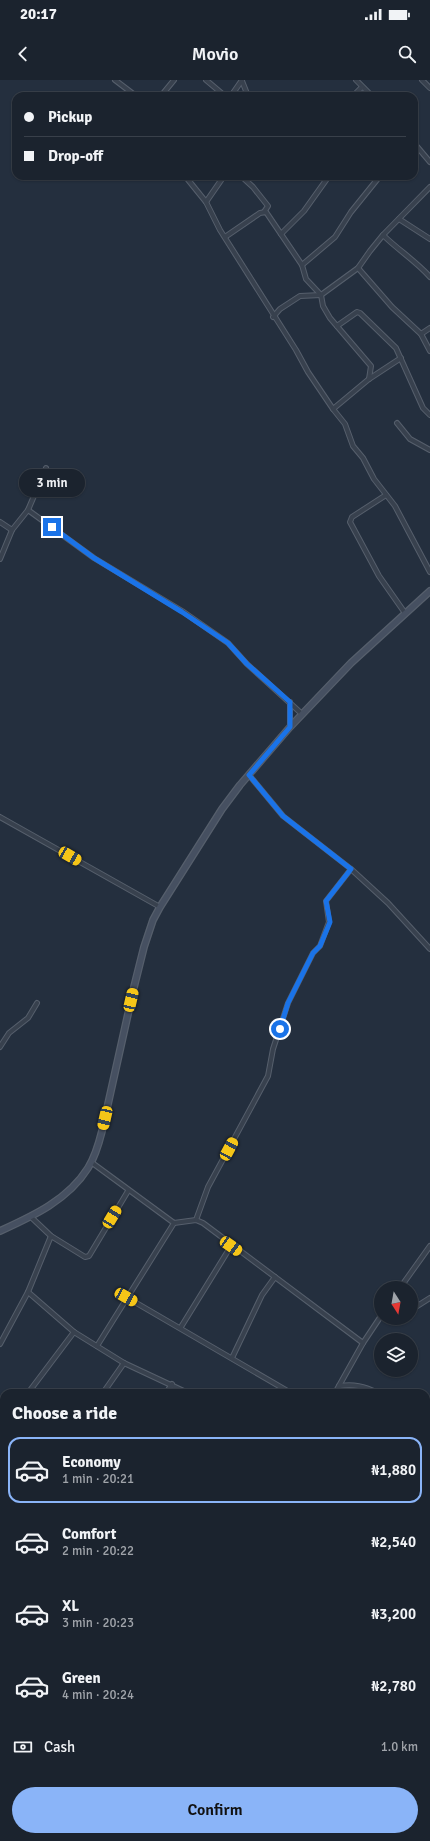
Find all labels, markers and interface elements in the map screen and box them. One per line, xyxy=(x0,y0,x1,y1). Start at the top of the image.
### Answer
text: 20:17 xyxy=(20,5,57,23)
icon: back xyxy=(12,43,34,65)
text: Movio xyxy=(192,43,238,65)
icon: search xyxy=(396,43,418,65)
text: Pickup xyxy=(48,108,92,126)
text: Drop-off xyxy=(48,147,103,165)
callout: 3 min xyxy=(19,469,85,497)
text: 3 min xyxy=(36,475,68,491)
route end xyxy=(43,518,61,536)
car xyxy=(57,845,83,867)
car xyxy=(122,987,140,1013)
route start xyxy=(271,1020,289,1038)
car xyxy=(96,1105,114,1131)
car xyxy=(218,1136,240,1162)
car xyxy=(101,1204,123,1230)
car xyxy=(218,1234,244,1258)
north arrow xyxy=(374,1281,418,1325)
map controls xyxy=(374,1281,418,1377)
car xyxy=(113,1286,139,1308)
button: layers xyxy=(374,1333,418,1377)
text: Choose a ride xyxy=(12,1402,117,1424)
icon: car xyxy=(14,1452,50,1488)
text: Economy xyxy=(62,1453,121,1471)
text: ₦1,880 xyxy=(371,1461,416,1479)
text: 1 min · 20:21 xyxy=(62,1471,134,1487)
icon: car xyxy=(14,1524,50,1560)
text: Comfort xyxy=(62,1525,116,1543)
text: ₦2,540 xyxy=(371,1533,416,1551)
text: 2 min · 20:22 xyxy=(62,1543,134,1559)
icon: car xyxy=(14,1596,50,1632)
text: XL xyxy=(62,1597,79,1615)
text: ₦3,200 xyxy=(371,1605,416,1623)
text: 3 min · 20:23 xyxy=(62,1615,134,1631)
icon: car xyxy=(14,1668,50,1704)
text: Green xyxy=(62,1669,101,1687)
text: ₦2,780 xyxy=(371,1677,416,1695)
text: 4 min · 20:24 xyxy=(62,1687,134,1703)
icon: cash xyxy=(12,1736,34,1758)
text: Cash xyxy=(44,1738,75,1756)
text: 1.0 km xyxy=(381,1739,418,1755)
button: Confirm xyxy=(12,1787,418,1833)

